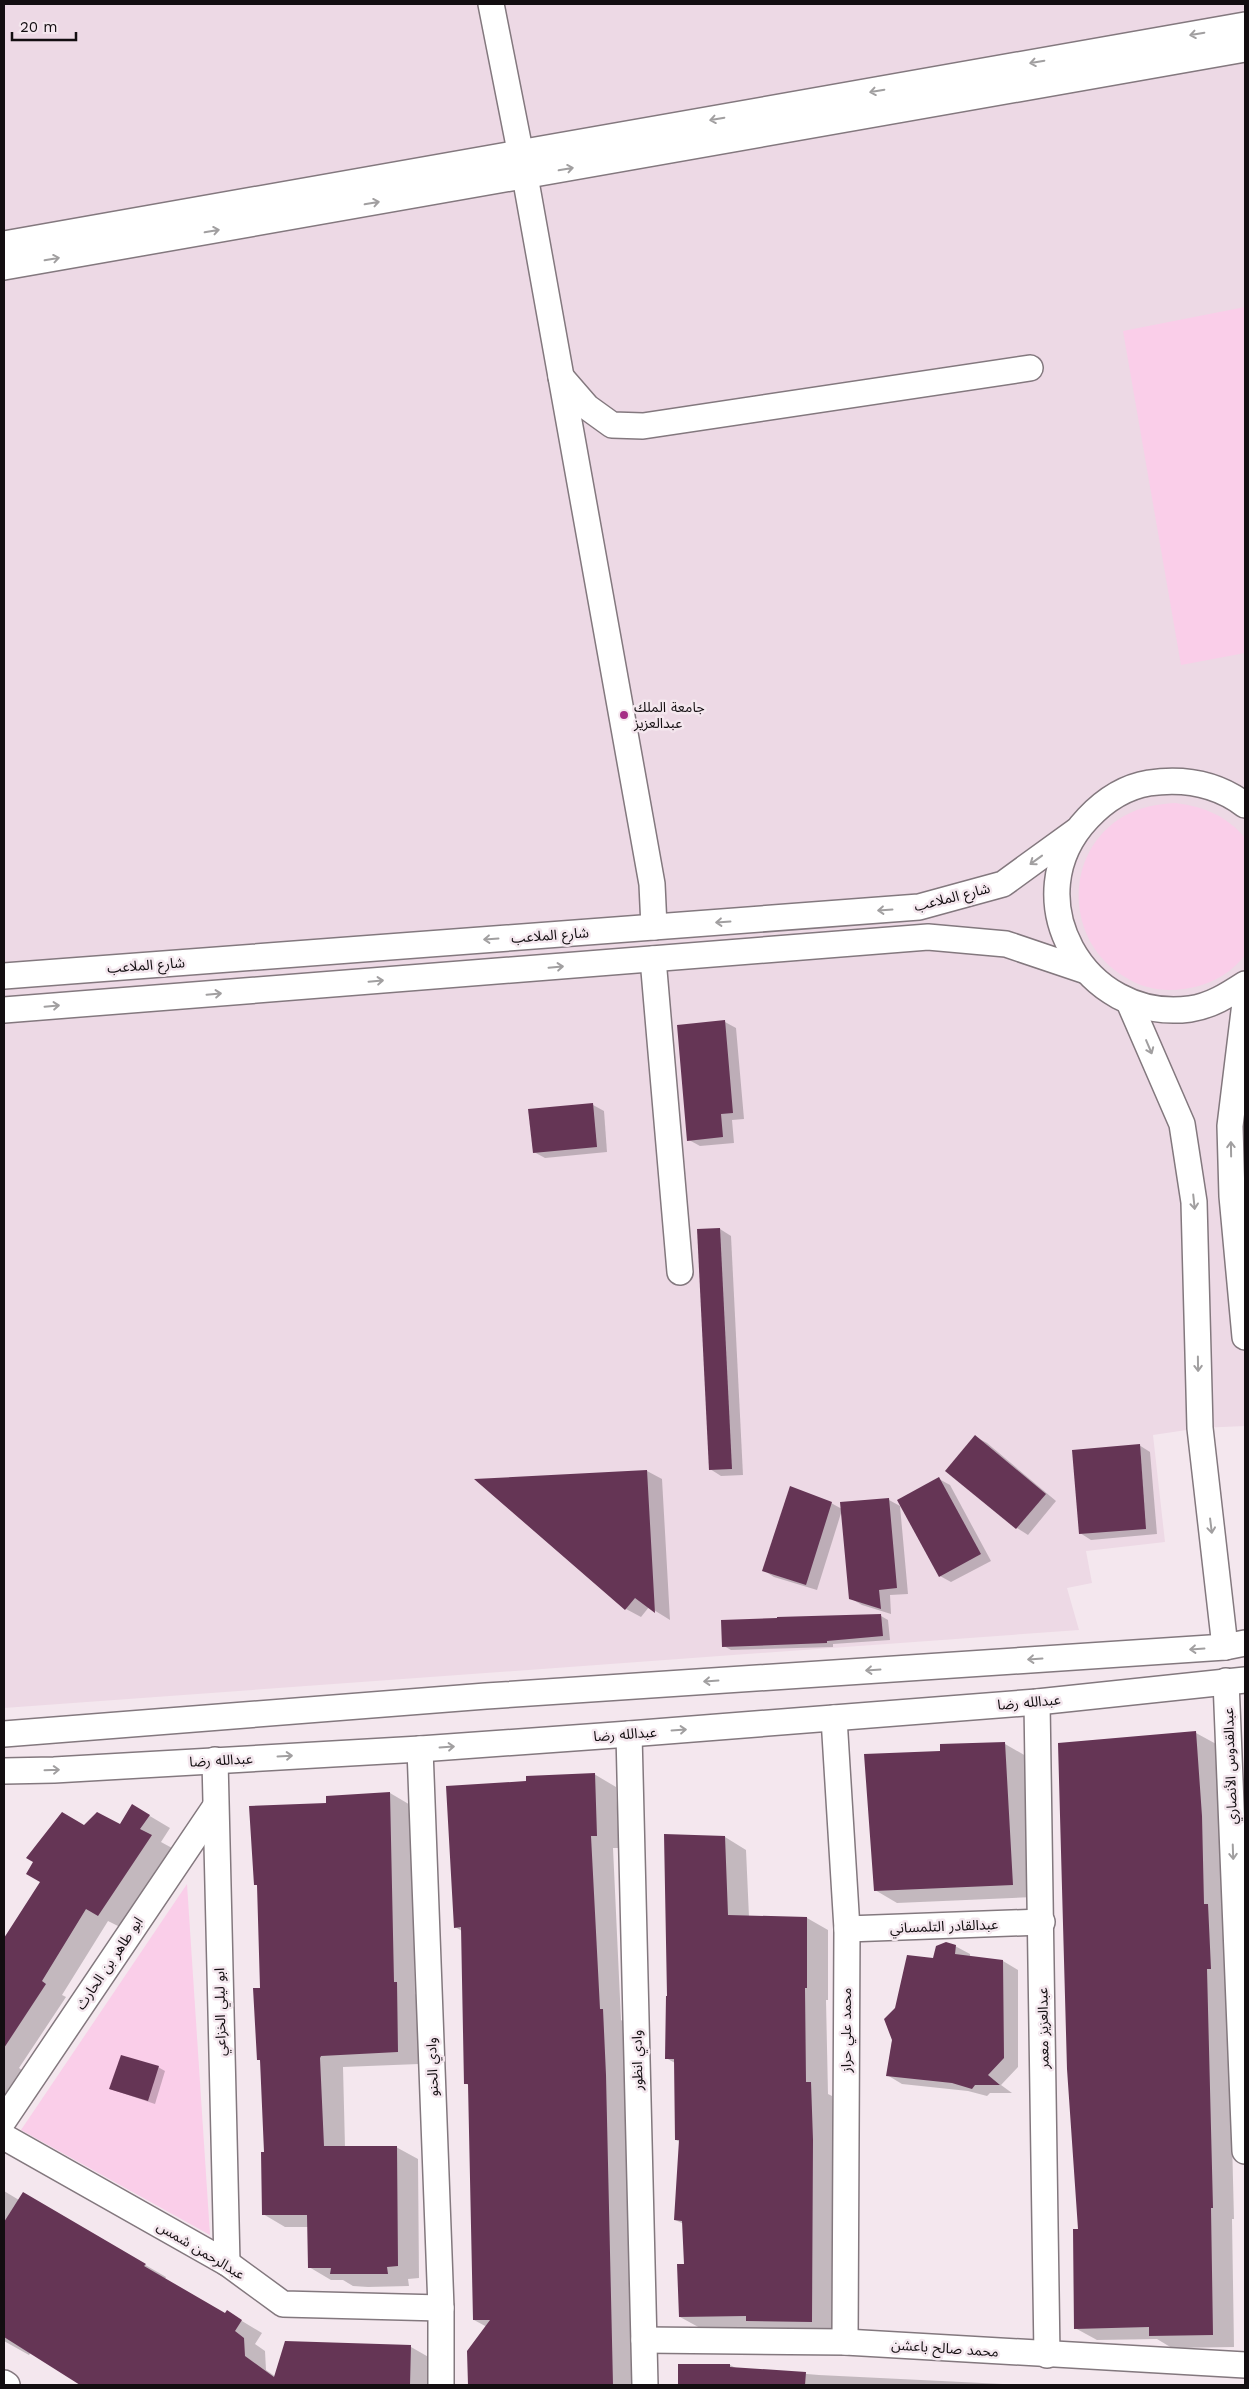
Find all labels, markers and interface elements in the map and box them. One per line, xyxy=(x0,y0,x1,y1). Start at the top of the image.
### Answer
scale bar xyxy=(12,10,76,42)
text: 20 m xyxy=(20,18,58,36)
one-way arrow xyxy=(1190,29,1206,39)
one-way arrow xyxy=(1030,58,1046,68)
one-way arrow xyxy=(870,86,886,96)
one-way arrow xyxy=(710,115,726,125)
one-way arrow xyxy=(558,163,574,173)
one-way arrow xyxy=(363,197,379,207)
one-way arrow xyxy=(203,225,219,235)
one-way arrow xyxy=(43,254,59,264)
place label: جامعة الملك عبدالعزيز xyxy=(633,699,705,732)
marker: جامعة الملك عبدالعزيز xyxy=(618,709,630,721)
one-way arrow xyxy=(1029,855,1043,865)
street label: شارع الملاعب xyxy=(912,880,992,917)
one-way arrow xyxy=(877,905,893,914)
one-way arrow xyxy=(715,917,731,927)
street label: شارع الملاعب xyxy=(511,924,590,949)
one-way arrow xyxy=(483,935,499,944)
street label: شارع الملاعب xyxy=(107,954,186,979)
one-way arrow xyxy=(547,962,563,971)
one-way arrow xyxy=(368,976,384,986)
one-way arrow xyxy=(206,989,222,998)
one-way arrow xyxy=(44,1002,60,1011)
one-way arrow xyxy=(1144,1039,1154,1054)
one-way arrow xyxy=(1226,1142,1236,1158)
one-way arrow xyxy=(1189,1193,1199,1209)
one-way arrow xyxy=(1194,1356,1203,1372)
one-way arrow xyxy=(1206,1517,1216,1533)
one-way arrow xyxy=(1189,1644,1205,1653)
one-way arrow xyxy=(1027,1655,1043,1664)
one-way arrow xyxy=(865,1666,881,1675)
one-way arrow xyxy=(703,1677,719,1686)
street label: عبدالله رضا xyxy=(997,1691,1061,1714)
street label: عبدالقدوس الأنصاري xyxy=(1220,1707,1243,1825)
street label: عبدالله رضا xyxy=(593,1724,657,1745)
one-way arrow xyxy=(670,1725,686,1735)
one-way arrow xyxy=(439,1742,455,1752)
street label: عبدالله رضا xyxy=(189,1750,253,1771)
one-way arrow xyxy=(276,1752,292,1761)
one-way arrow xyxy=(44,1765,60,1775)
one-way arrow xyxy=(1228,1844,1238,1860)
street label: ابو طاهر بن الحارث xyxy=(72,1914,147,2013)
street label: عبدالقادر التلمساني xyxy=(890,1916,999,1939)
street label: ابو ليلي الخزاعي xyxy=(211,1968,232,2056)
street label: عبدالعزيز معمر xyxy=(1034,1987,1053,2070)
street label: محمد علي حراز xyxy=(838,1988,857,2073)
street label: وادي انظور xyxy=(628,2030,649,2091)
street label: وادي الحنو xyxy=(423,2037,444,2097)
street label: عبدالرحمن شمس xyxy=(154,2218,248,2283)
street label: محمد صالح باعشن xyxy=(890,2336,999,2363)

